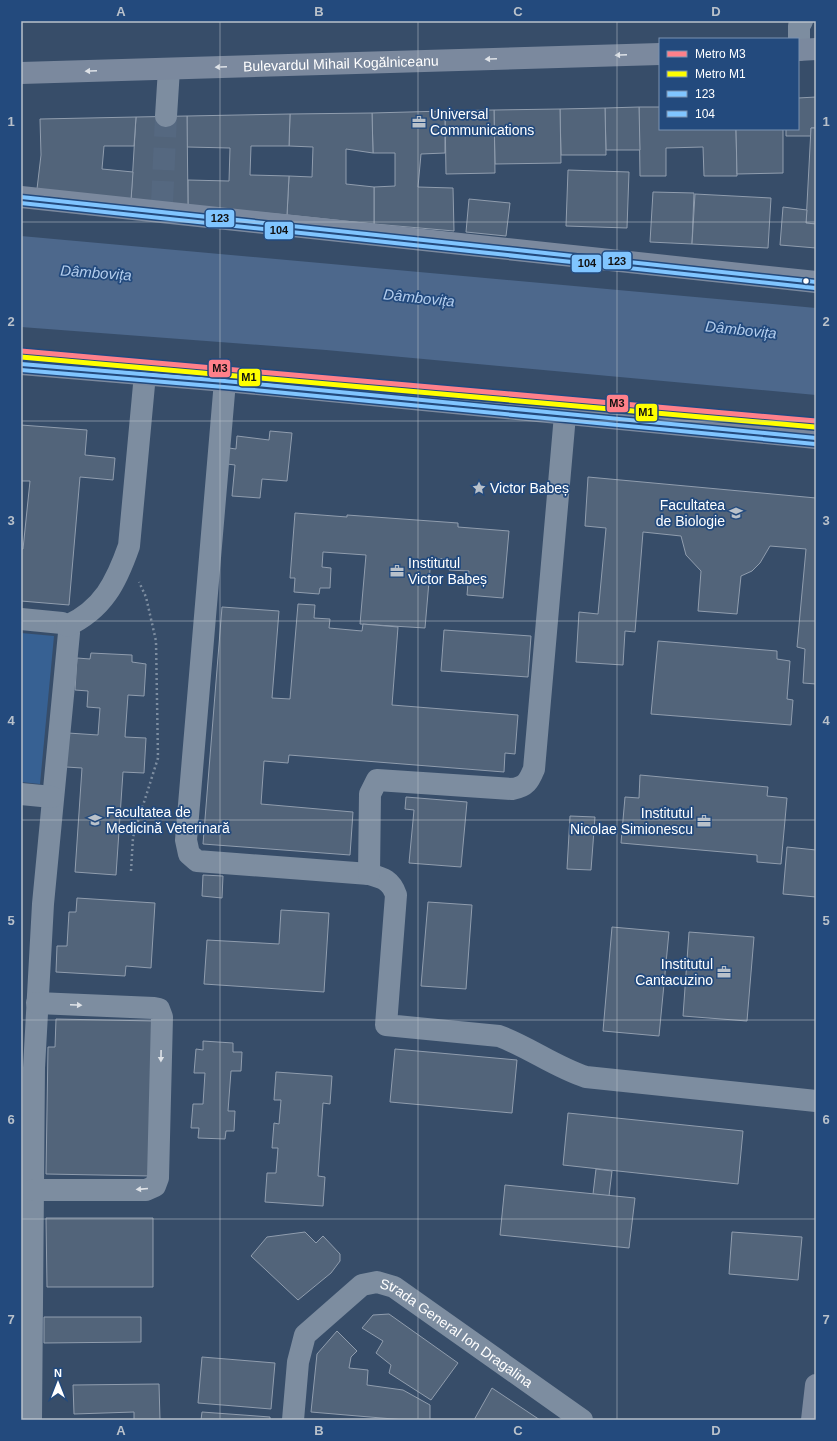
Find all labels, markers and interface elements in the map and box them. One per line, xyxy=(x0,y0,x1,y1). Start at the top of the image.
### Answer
text: A xyxy=(116,4,126,19)
text: B xyxy=(314,4,324,19)
text: C xyxy=(513,4,523,19)
text: D xyxy=(711,4,721,19)
legend xyxy=(659,38,799,130)
text: Metro M3 xyxy=(695,47,746,61)
one-way arrow xyxy=(614,52,627,58)
street label: Bulevardul Mihail Kogălniceanu xyxy=(243,53,439,74)
one-way arrow xyxy=(484,56,497,62)
one-way arrow xyxy=(214,64,227,70)
text: Metro M1 xyxy=(695,67,746,81)
one-way arrow xyxy=(84,68,97,74)
text: 123 xyxy=(695,87,715,101)
place label: Universal Communications xyxy=(430,106,534,138)
text: 104 xyxy=(695,107,715,121)
text: 1 xyxy=(7,114,15,129)
office icon: Universal Communications xyxy=(411,114,427,130)
text: 1 xyxy=(822,114,830,129)
line badge: 123 xyxy=(205,209,235,228)
text: 123 xyxy=(211,212,229,224)
line badge: 104 xyxy=(264,221,294,240)
text: 104 xyxy=(270,224,289,236)
line badge: 123 xyxy=(602,251,632,270)
line badge: 104 xyxy=(571,254,602,273)
text: 123 xyxy=(608,255,626,267)
text: 104 xyxy=(578,257,597,269)
water label: Dâmbovița xyxy=(60,262,132,283)
unlabelled marker xyxy=(801,276,811,286)
water label: Dâmbovița xyxy=(383,285,456,310)
text: 2 xyxy=(7,314,15,329)
text: 2 xyxy=(822,314,830,329)
water label: Dâmbovița xyxy=(705,317,778,342)
line badge: M3 xyxy=(208,359,231,378)
text: M3 xyxy=(212,362,228,374)
line badge: M1 xyxy=(238,368,261,387)
text: M1 xyxy=(241,371,257,383)
line badge: M3 xyxy=(606,394,629,413)
text: M3 xyxy=(609,397,625,409)
line badge: M1 xyxy=(635,403,658,422)
text: M1 xyxy=(638,406,654,418)
place icon: Victor Babeș xyxy=(471,480,487,496)
place label: Victor Babeș xyxy=(490,480,569,496)
place label: Facultatea de Biologie xyxy=(656,497,725,529)
school or university icon: Facultatea de Biologie xyxy=(728,505,744,521)
text: 3 xyxy=(7,513,15,528)
text: 3 xyxy=(822,513,830,528)
place label: Institutul Victor Babeș xyxy=(408,555,487,587)
office icon: Institutul Victor Babeș xyxy=(389,563,405,579)
text: 4 xyxy=(7,713,15,728)
text: 4 xyxy=(822,713,830,728)
place label: Facultatea de Medicină Veterinară xyxy=(106,804,230,836)
place label: Institutul Nicolae Simionescu xyxy=(570,805,693,837)
school or university icon: Facultatea de Medicină Veterinară xyxy=(87,812,103,828)
office icon: Institutul Nicolae Simionescu xyxy=(696,813,712,829)
text: 5 xyxy=(7,913,15,928)
text: 5 xyxy=(822,913,830,928)
place label: Institutul Cantacuzino xyxy=(635,956,713,988)
office icon: Institutul Cantacuzino xyxy=(716,964,732,980)
one-way arrow xyxy=(70,1002,83,1008)
one-way arrow xyxy=(158,1050,164,1063)
text: 6 xyxy=(7,1112,15,1127)
text: 6 xyxy=(822,1112,830,1127)
one-way arrow xyxy=(136,1186,148,1192)
street label: Strada General Ion Dragalina xyxy=(378,1275,536,1391)
text: 7 xyxy=(7,1312,15,1327)
text: 7 xyxy=(822,1312,830,1327)
north arrow xyxy=(38,1363,78,1403)
text: N xyxy=(54,1367,62,1379)
text: A xyxy=(116,1423,126,1438)
text: B xyxy=(314,1423,324,1438)
text: C xyxy=(513,1423,523,1438)
text: D xyxy=(711,1423,721,1438)

